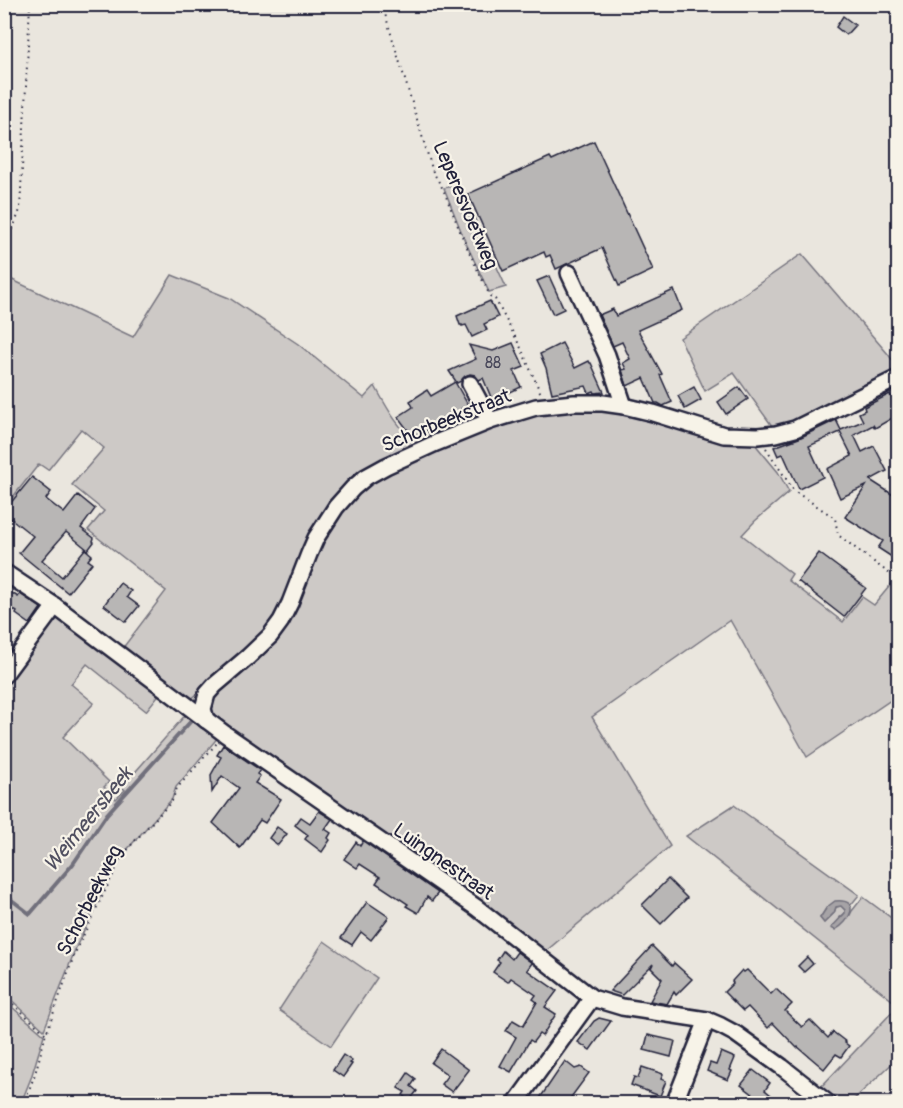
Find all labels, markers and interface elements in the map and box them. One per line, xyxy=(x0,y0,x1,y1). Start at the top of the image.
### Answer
street label: Leperesvoetweg xyxy=(427,137,504,273)
house number: 88 xyxy=(485,353,501,373)
street label: Schorbeekstraat xyxy=(378,383,515,458)
water label: Weimeersbeek xyxy=(38,760,140,877)
street label: Luingnestraat xyxy=(388,817,500,906)
street label: Schorbeekweg xyxy=(51,841,128,960)

